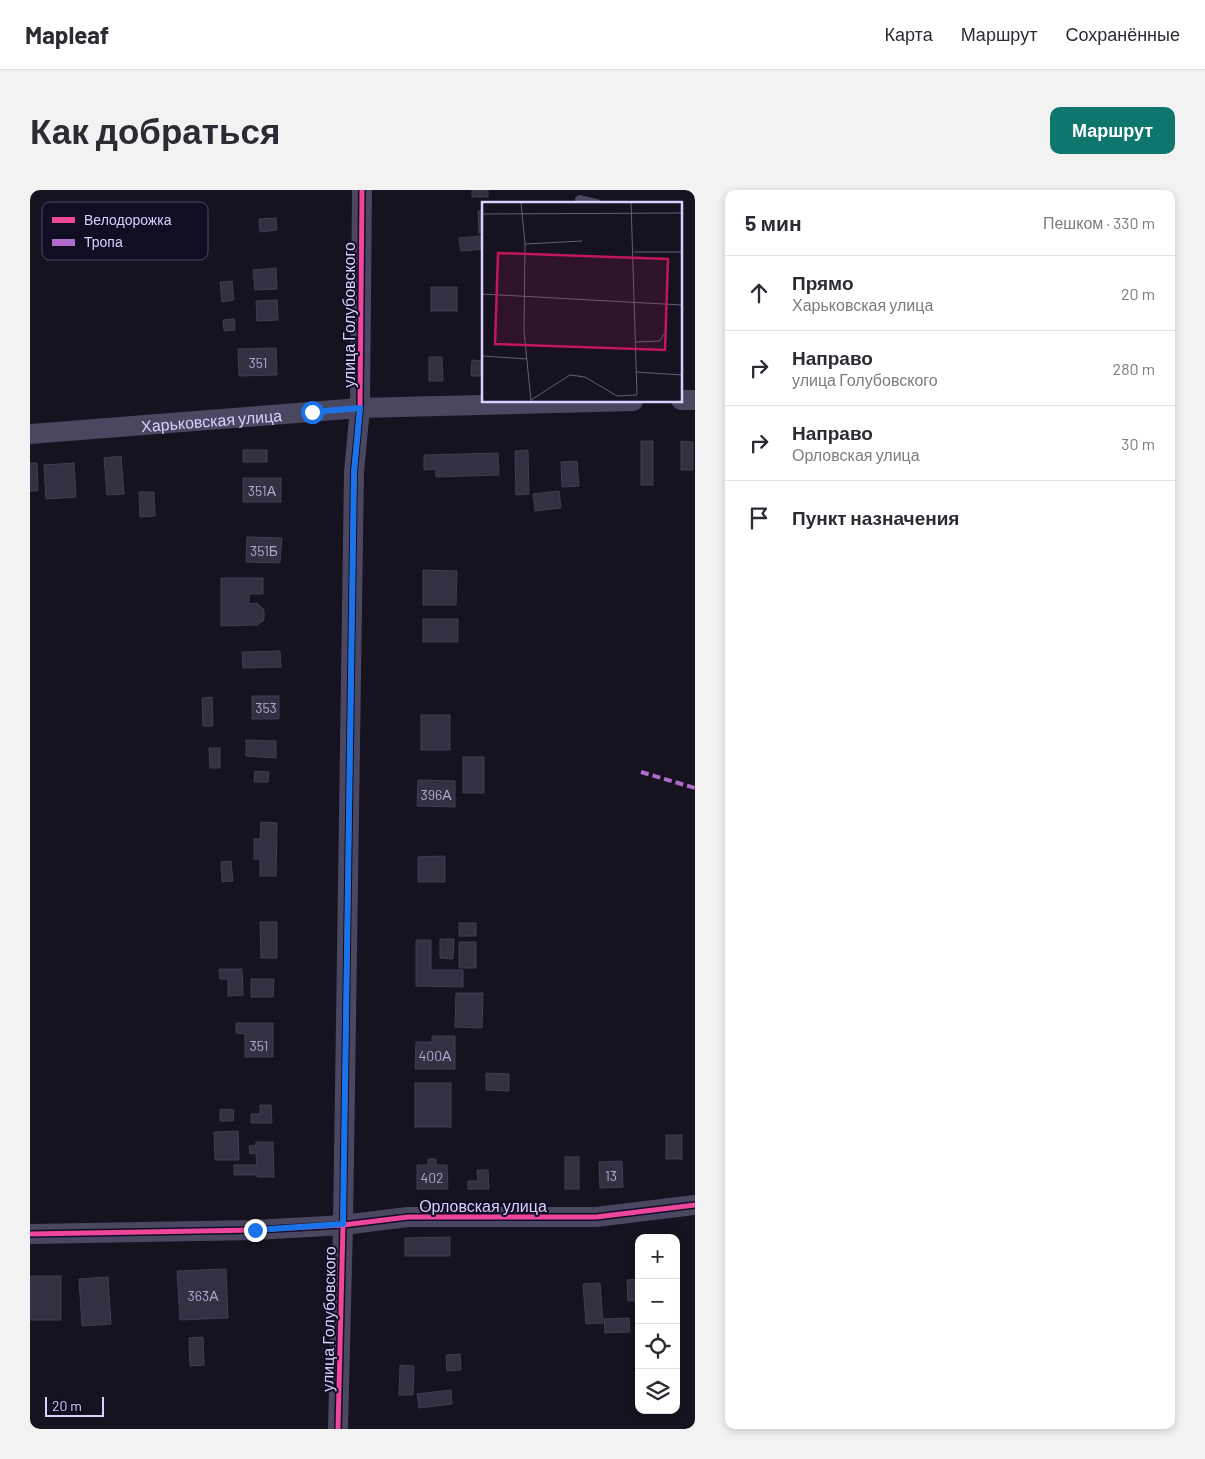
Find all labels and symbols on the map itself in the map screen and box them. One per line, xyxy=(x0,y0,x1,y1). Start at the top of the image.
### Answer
legend xyxy=(42,202,208,260)
inset map xyxy=(482,202,682,402)
text: Велодорожка xyxy=(84,211,172,228)
text: Тропа xyxy=(84,233,123,250)
street label: улица Голубовского xyxy=(339,242,358,388)
house number: 351 xyxy=(249,354,267,371)
route start xyxy=(301,401,324,424)
street label: Харьковская улица xyxy=(140,405,283,435)
house number: 351А xyxy=(248,482,277,499)
house number: 351Б xyxy=(250,542,278,559)
house number: 353 xyxy=(255,699,277,716)
house number: 396А xyxy=(420,786,452,803)
house number: 351 xyxy=(250,1037,268,1054)
house number: 400А xyxy=(419,1047,452,1064)
house number: 13 xyxy=(605,1167,617,1184)
house number: 402 xyxy=(420,1169,444,1186)
street label: Орловская улица xyxy=(419,1196,547,1215)
route end xyxy=(244,1219,267,1242)
street label: улица Голубовского xyxy=(317,1246,339,1392)
house number: 363А xyxy=(188,1287,219,1304)
scale bar xyxy=(45,1394,104,1417)

